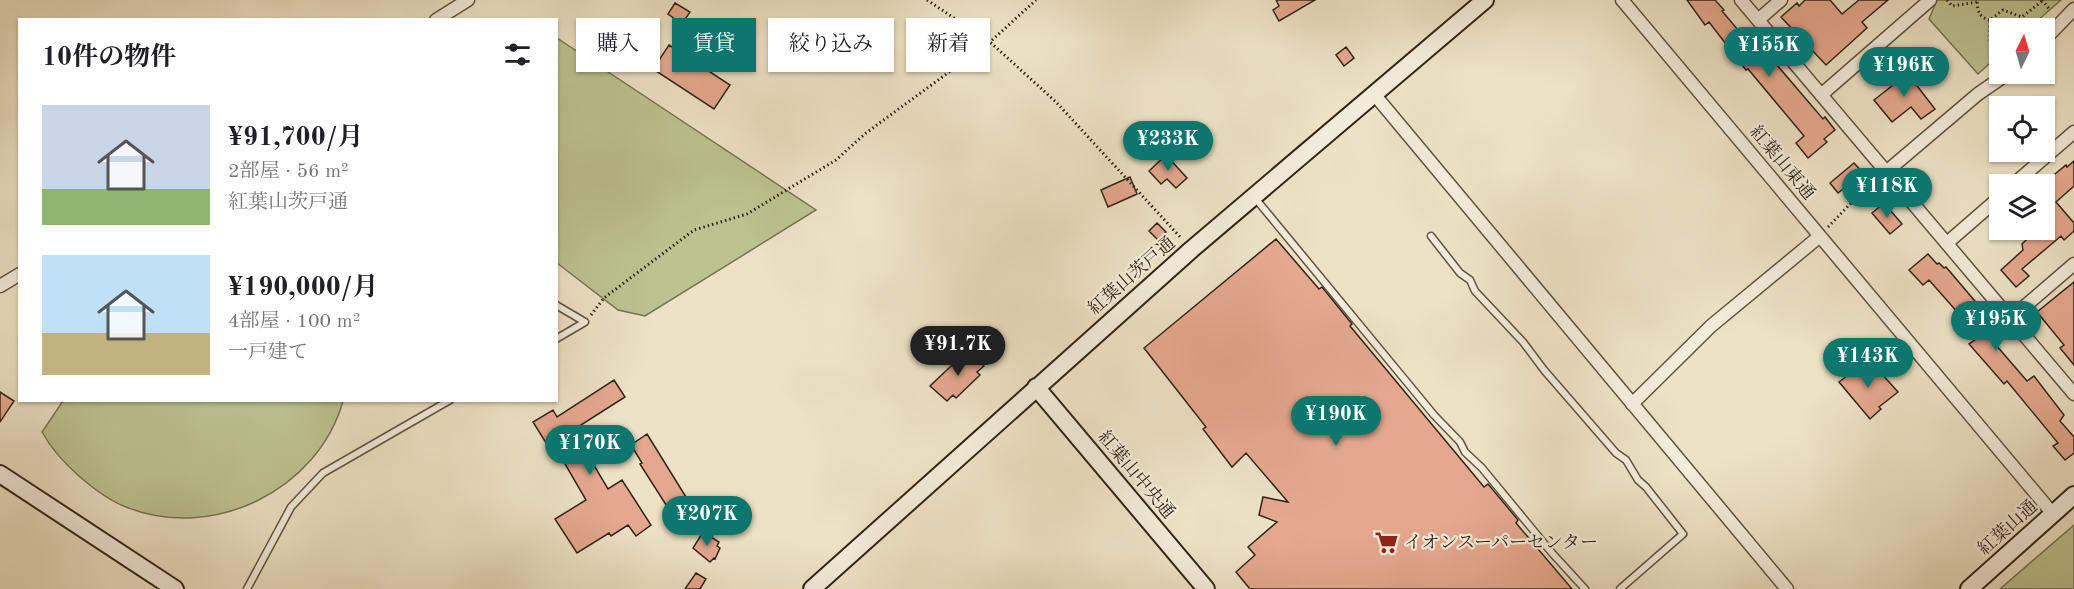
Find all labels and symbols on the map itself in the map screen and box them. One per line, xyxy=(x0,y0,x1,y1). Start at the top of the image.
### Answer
north arrow xyxy=(1989,18,2055,84)
pin: ¥155K xyxy=(1727,27,1811,78)
pin: ¥196K xyxy=(1862,47,1946,98)
pin: ¥233K xyxy=(1126,121,1210,172)
street label: 紅葉山東通 xyxy=(1746,121,1819,203)
pin: ¥118K xyxy=(1845,168,1929,219)
street label: 紅葉山茨戸通 xyxy=(1084,232,1179,318)
pin: ¥195K xyxy=(1954,301,2038,352)
pin: ¥91.7K xyxy=(909,326,1007,377)
pin: ¥143K xyxy=(1826,338,1910,389)
pin: ¥190K xyxy=(1294,396,1378,447)
pin: ¥170K xyxy=(548,425,632,476)
street label: 紅葉山中央通 xyxy=(1094,427,1179,522)
pin: ¥207K xyxy=(665,496,749,547)
street label: 紅葉山通 xyxy=(1974,496,2041,559)
supermarket icon: イオンスーパーセンター xyxy=(1373,530,1399,556)
place label: イオンスーパーセンター xyxy=(1404,534,1598,552)

